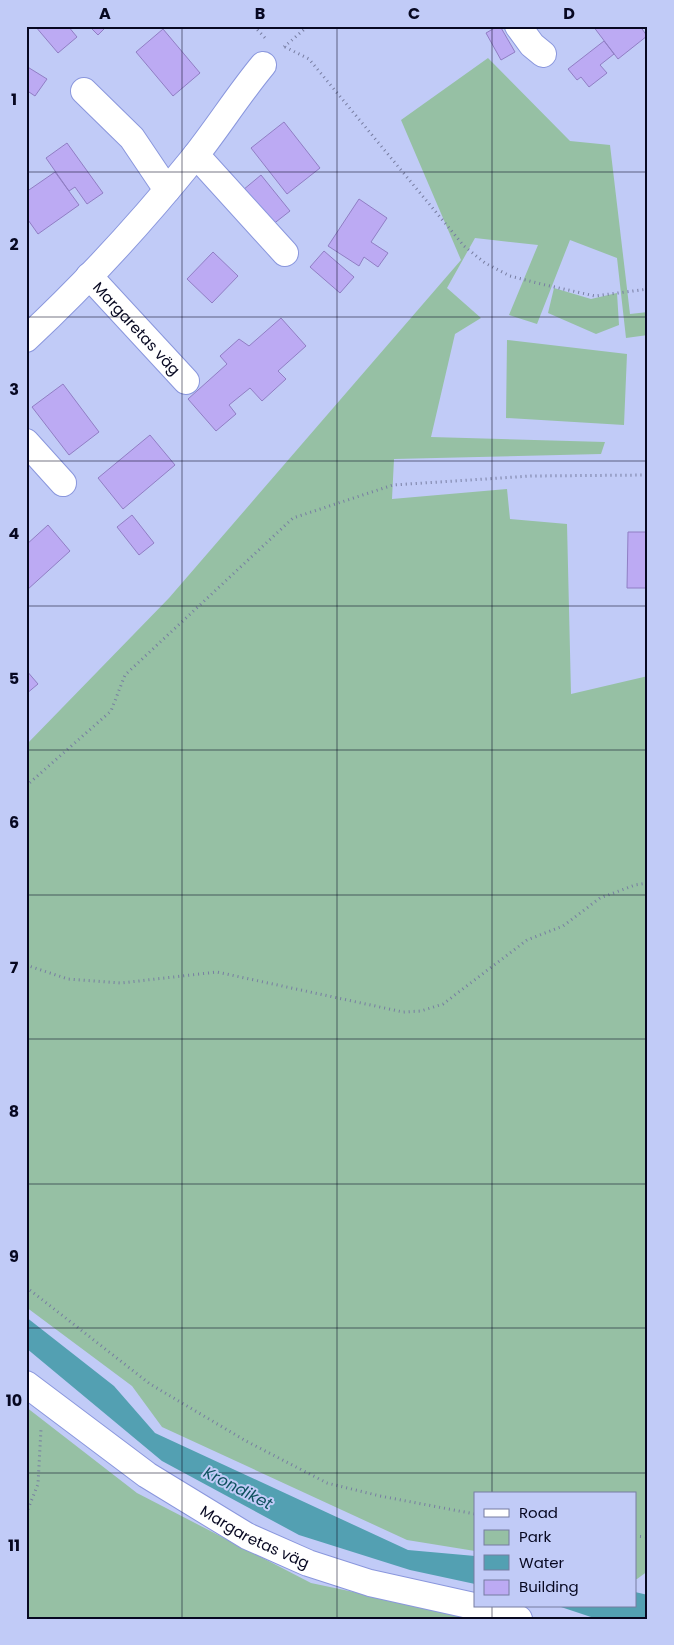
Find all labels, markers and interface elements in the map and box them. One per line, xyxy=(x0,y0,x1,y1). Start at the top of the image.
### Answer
text: A xyxy=(99,2,111,25)
text: B xyxy=(255,2,265,25)
text: C xyxy=(408,2,420,25)
text: D xyxy=(563,2,575,25)
text: 1 xyxy=(11,88,17,111)
text: 2 xyxy=(9,233,19,256)
street label: Margaretas väg xyxy=(89,277,186,379)
text: 3 xyxy=(9,378,19,401)
text: 4 xyxy=(9,522,20,545)
text: 5 xyxy=(9,667,19,690)
text: 6 xyxy=(9,811,19,834)
text: 7 xyxy=(10,956,19,979)
text: 8 xyxy=(9,1100,19,1123)
text: 9 xyxy=(9,1245,19,1268)
text: 10 xyxy=(6,1389,22,1412)
water label: Krondiket xyxy=(199,1461,278,1516)
legend xyxy=(474,1492,636,1608)
street label: Margaretas väg xyxy=(197,1500,313,1573)
text: Road xyxy=(519,1502,558,1523)
text: Park xyxy=(519,1526,551,1547)
text: 11 xyxy=(8,1534,20,1557)
text: Water xyxy=(519,1552,565,1573)
text: Building xyxy=(519,1576,579,1597)

